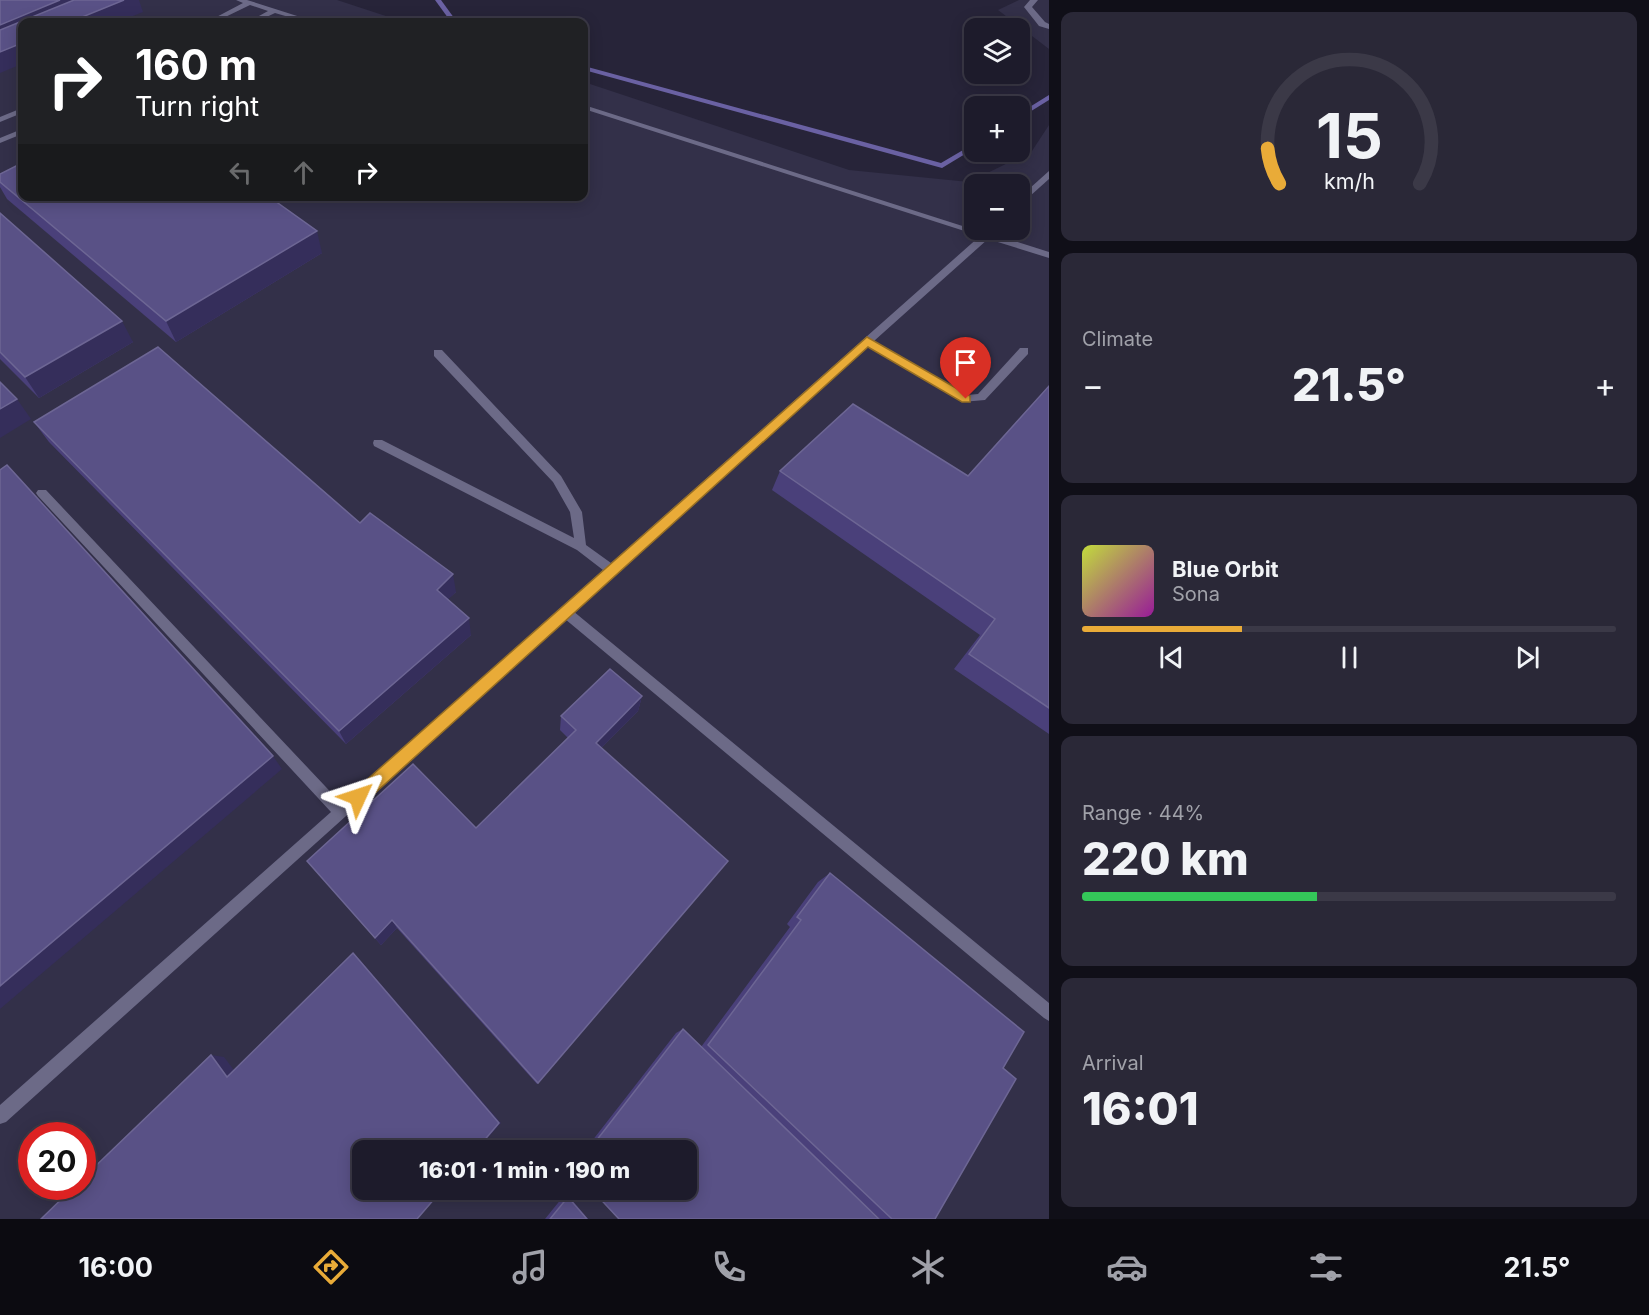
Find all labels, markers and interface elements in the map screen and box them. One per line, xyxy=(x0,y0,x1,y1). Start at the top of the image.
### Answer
map controls xyxy=(964,18,1030,240)
button: layers xyxy=(964,18,1030,84)
text: 160 m xyxy=(135,39,257,90)
icon: right xyxy=(36,42,114,120)
text: Turn right xyxy=(135,90,259,123)
button: + xyxy=(964,96,1030,162)
text: 15 xyxy=(1316,98,1382,173)
icon: left xyxy=(224,156,257,189)
icon: ahead xyxy=(287,156,320,189)
icon: right xyxy=(350,156,383,189)
text: km/h xyxy=(1324,168,1374,194)
button: − xyxy=(964,174,1030,240)
text: Climate xyxy=(1082,327,1153,351)
pin xyxy=(940,337,991,399)
icon: arrive xyxy=(949,346,982,379)
text: 21.5° xyxy=(1292,357,1406,412)
text: − xyxy=(1082,365,1104,405)
text: + xyxy=(1594,365,1616,405)
text: Blue Orbit xyxy=(1172,556,1279,582)
text: Sona xyxy=(1172,582,1220,606)
icon: previous xyxy=(1155,641,1188,674)
icon: pause xyxy=(1333,641,1366,674)
icon: next xyxy=(1511,641,1544,674)
position arrow xyxy=(326,765,390,829)
text: Range · 44% xyxy=(1082,801,1204,825)
text: 220 km xyxy=(1082,831,1249,886)
text: Arrival xyxy=(1082,1051,1144,1075)
text: 16:01 xyxy=(1082,1081,1199,1136)
speed limit sign: 20 xyxy=(18,1122,96,1200)
text: 16:01 · 1 min · 190 m xyxy=(419,1157,630,1183)
icon: directions xyxy=(310,1246,352,1288)
icon: music xyxy=(509,1246,551,1288)
icon: phone xyxy=(708,1246,750,1288)
icon: climate xyxy=(907,1246,949,1288)
icon: car xyxy=(1106,1246,1148,1288)
icon: filters xyxy=(1305,1246,1347,1288)
text: 16:00 xyxy=(78,1251,153,1284)
text: 21.5° xyxy=(1504,1251,1571,1284)

